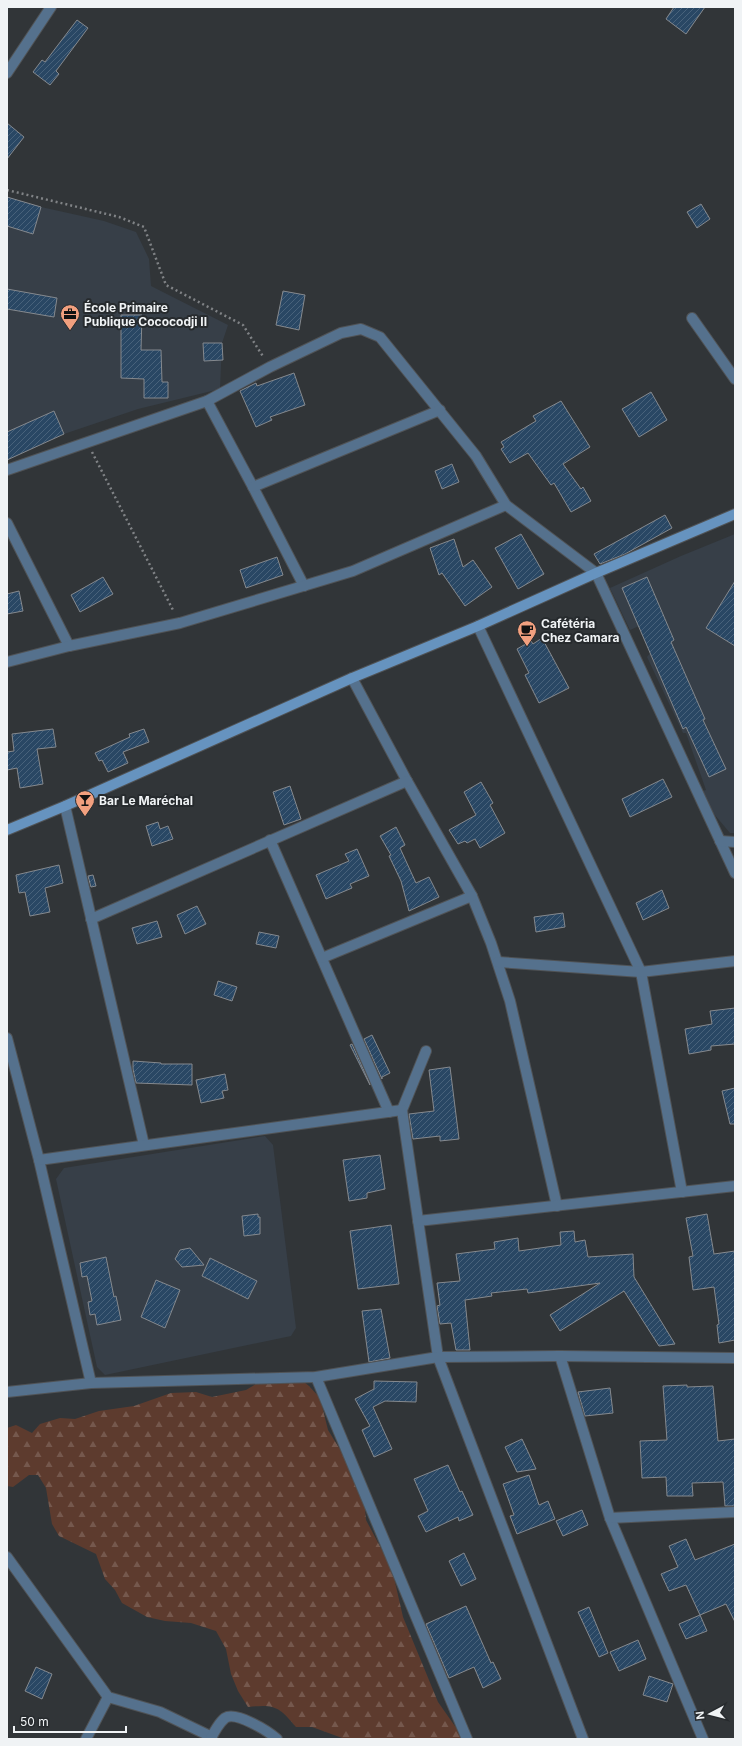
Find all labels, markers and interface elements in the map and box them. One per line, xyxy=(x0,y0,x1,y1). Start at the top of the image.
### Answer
place label: École Primaire Publique Cococodji II xyxy=(84,300,207,329)
office icon: École Primaire Publique Cococodji II xyxy=(59,303,81,331)
place label: Cafétéria Chez Camara xyxy=(541,616,619,645)
cafe icon: Cafétéria Chez Camara xyxy=(516,619,538,647)
bar icon: Bar Le Maréchal xyxy=(74,789,96,817)
place label: Bar Le Maréchal xyxy=(99,793,193,808)
north arrow xyxy=(690,1694,730,1734)
scale bar xyxy=(14,1708,126,1734)
text: N xyxy=(693,1710,708,1720)
text: 50 m xyxy=(20,1714,49,1729)

